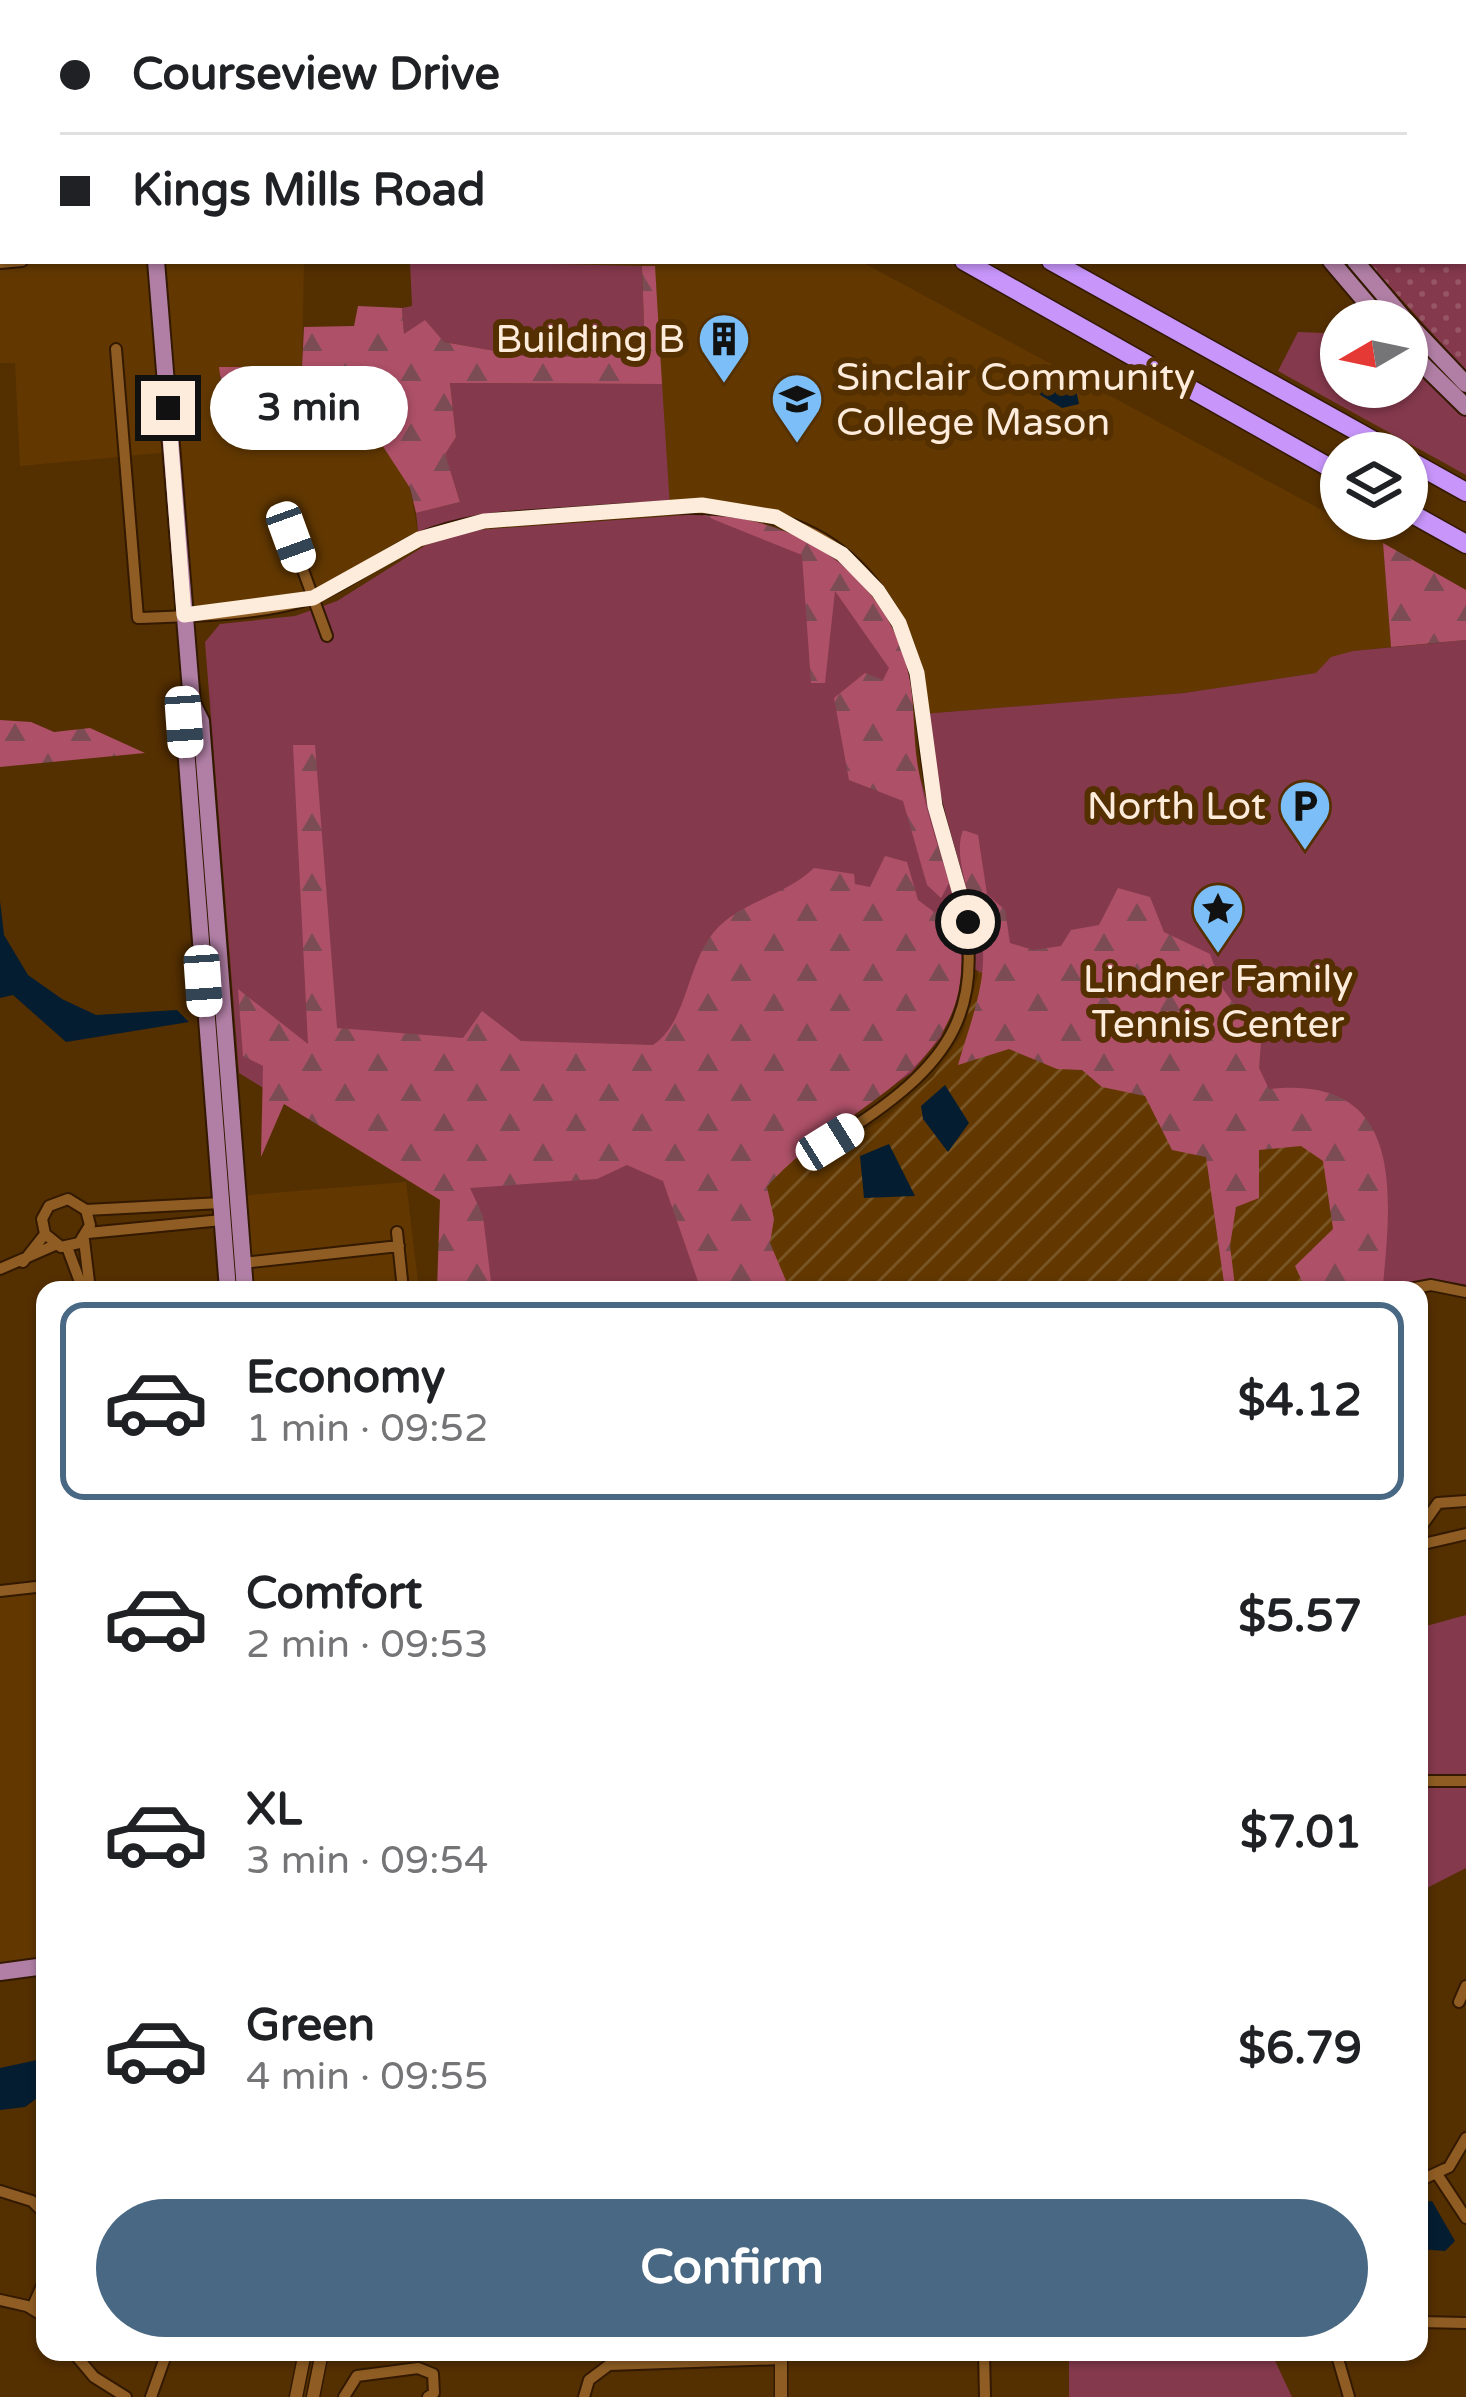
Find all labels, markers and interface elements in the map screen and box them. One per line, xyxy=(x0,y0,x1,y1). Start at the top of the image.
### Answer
text: Courseview Drive xyxy=(132,48,500,102)
text: Kings Mills Road xyxy=(132,164,485,218)
north arrow xyxy=(1320,300,1428,408)
map controls xyxy=(1320,300,1428,540)
building icon: Building B xyxy=(696,311,752,385)
place label: Building B xyxy=(495,316,685,363)
place label: Sinclair Community College Mason xyxy=(836,354,1195,446)
callout: 3 min xyxy=(210,366,408,450)
school or university icon: Sinclair Community College Mason xyxy=(769,371,825,445)
route end xyxy=(141,381,195,435)
text: 3 min xyxy=(257,384,361,431)
button: layers xyxy=(1320,432,1428,540)
car xyxy=(262,497,320,577)
car xyxy=(164,685,204,759)
parking icon: North Lot xyxy=(1277,778,1333,852)
place label: North Lot xyxy=(1087,783,1266,830)
place icon: Lindner Family Tennis Center xyxy=(1190,881,1246,955)
route start xyxy=(941,895,995,949)
car xyxy=(183,944,223,1018)
place label: Lindner Family Tennis Center xyxy=(1083,956,1353,1048)
car xyxy=(790,1108,870,1176)
icon: car xyxy=(102,1347,210,1455)
text: Economy xyxy=(246,1351,445,1405)
text: $4.12 xyxy=(1238,1374,1362,1428)
text: 1 min · 09:52 xyxy=(246,1405,488,1452)
icon: car xyxy=(102,1563,210,1671)
text: Comfort xyxy=(246,1567,422,1621)
text: $5.57 xyxy=(1238,1590,1362,1644)
text: 2 min · 09:53 xyxy=(246,1621,488,1668)
icon: car xyxy=(102,1779,210,1887)
text: XL xyxy=(246,1783,302,1837)
text: $7.01 xyxy=(1240,1806,1362,1860)
text: 3 min · 09:54 xyxy=(246,1837,488,1884)
icon: car xyxy=(102,1995,210,2103)
text: Green xyxy=(246,1999,375,2053)
text: $6.79 xyxy=(1238,2022,1362,2076)
text: 4 min · 09:55 xyxy=(246,2053,488,2100)
button: Confirm xyxy=(96,2199,1368,2337)

